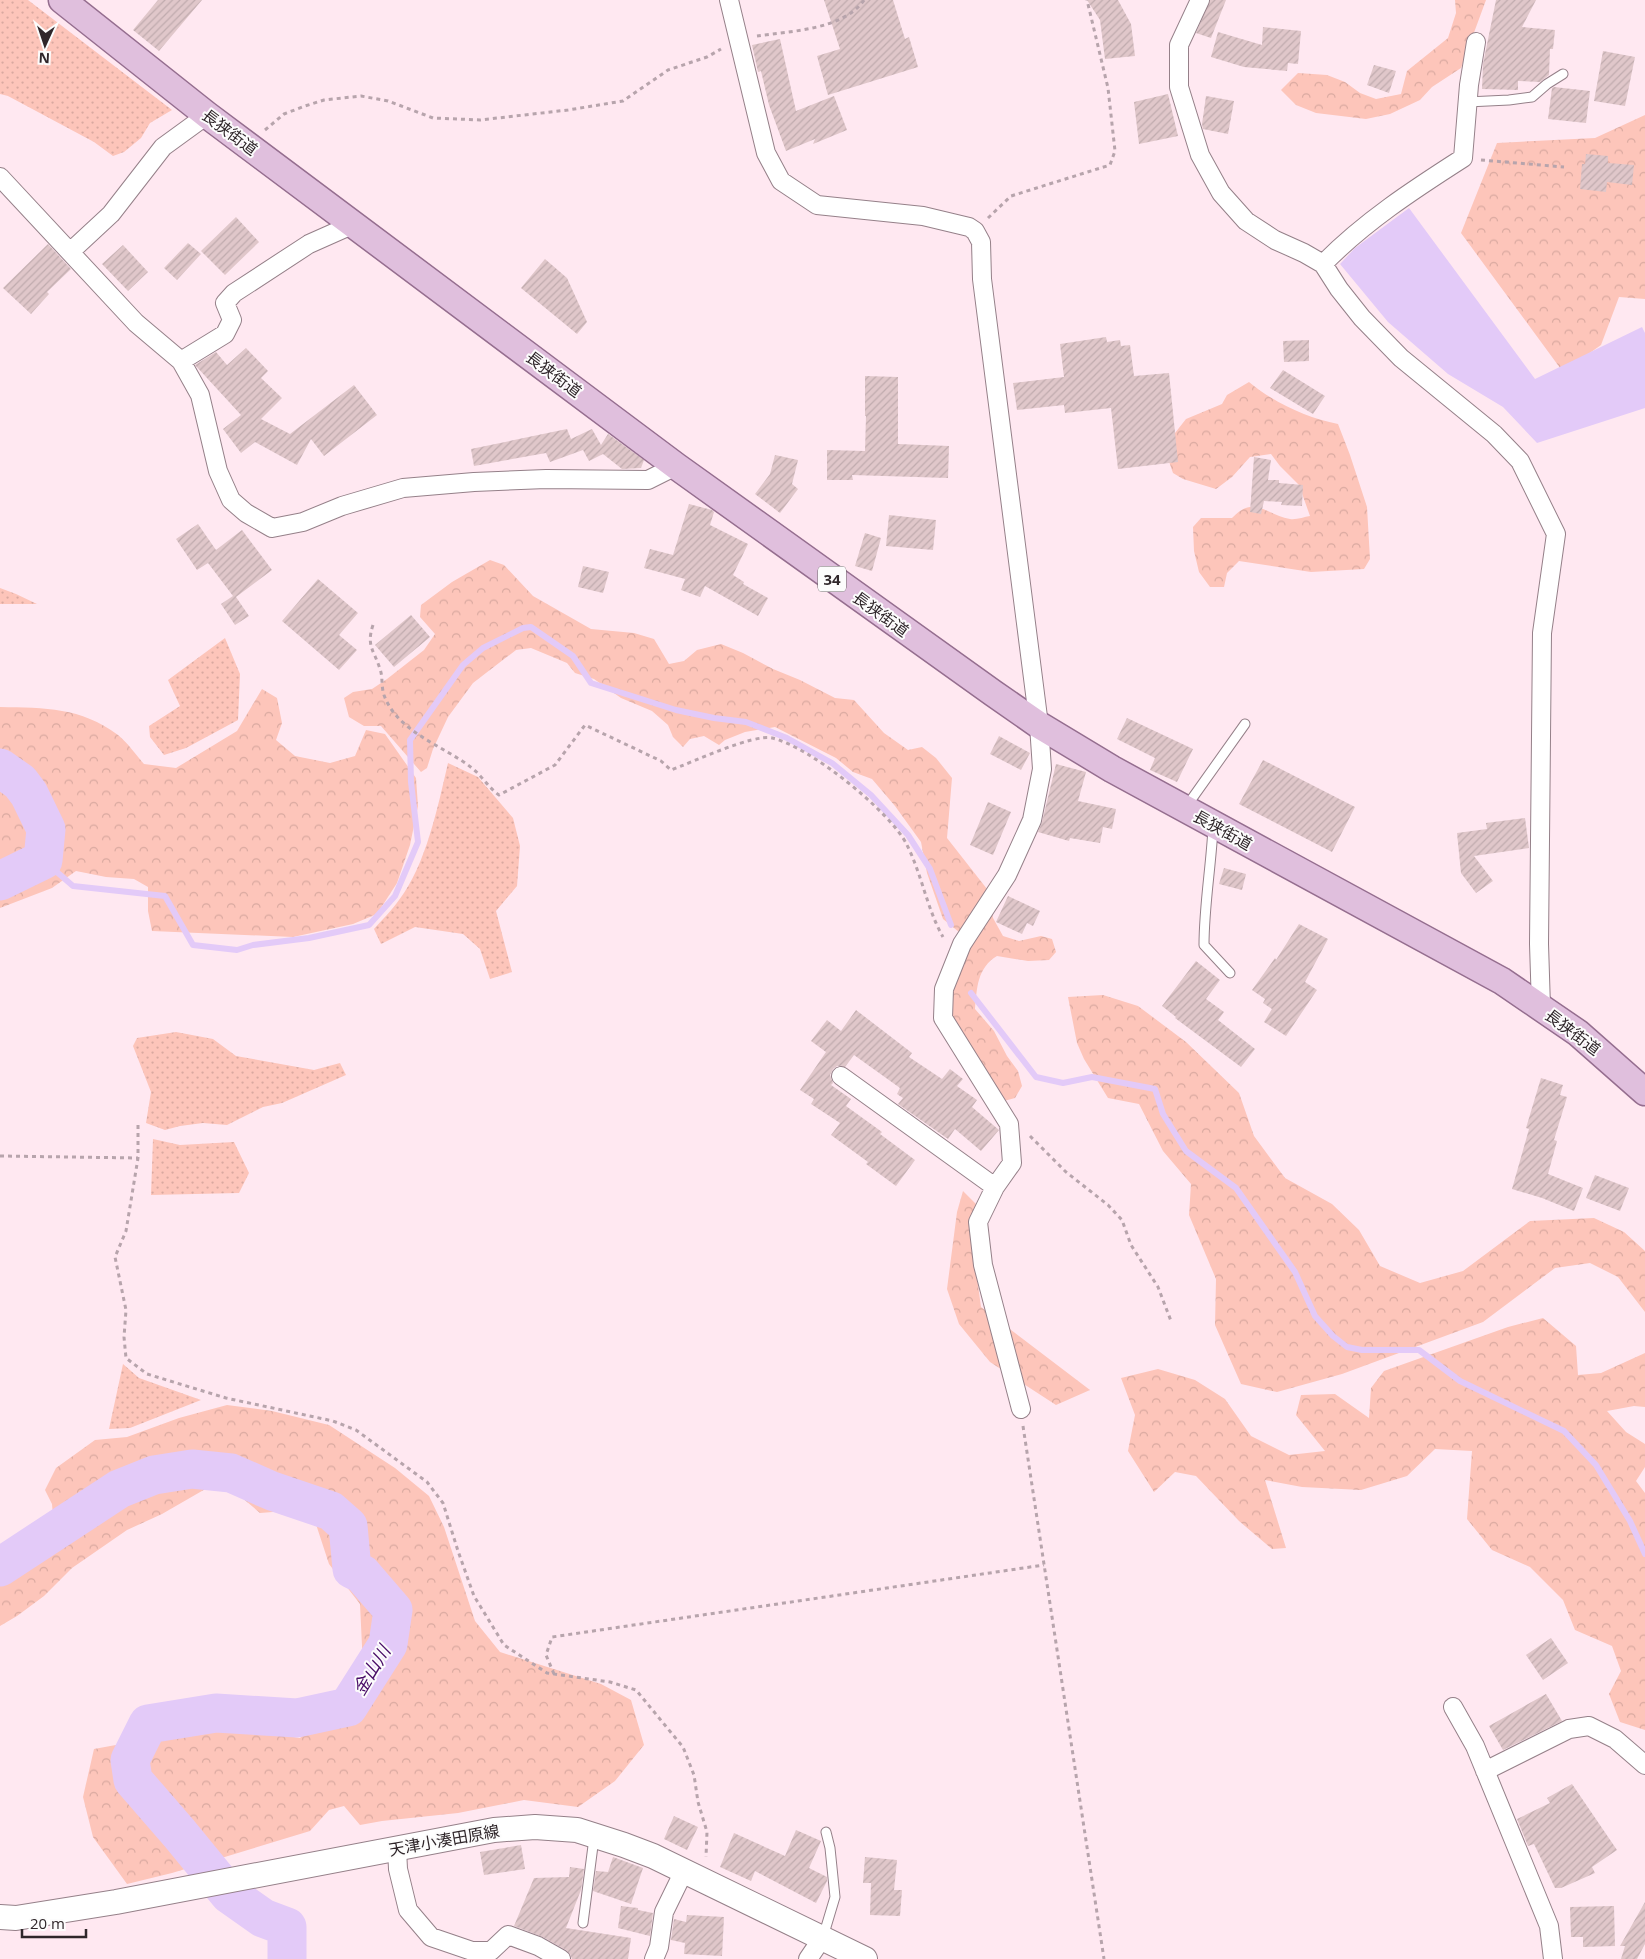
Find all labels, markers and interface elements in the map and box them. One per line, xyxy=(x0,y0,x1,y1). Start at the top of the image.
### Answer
north arrow xyxy=(20,20,70,70)
text: N xyxy=(38,49,50,68)
street label: 長狭街道 xyxy=(198,104,262,160)
street label: 長狭街道 xyxy=(522,346,586,402)
road number: 34 xyxy=(818,566,846,592)
street label: 長狭街道 xyxy=(849,586,913,642)
street label: 長狭街道 xyxy=(1190,805,1256,855)
street label: 長狭街道 xyxy=(1541,1004,1605,1060)
water label: 金山川 xyxy=(347,1639,396,1699)
street label: 天津小湊田原線 xyxy=(387,1819,501,1861)
scale bar xyxy=(22,1906,86,1938)
text: 20 m xyxy=(30,1913,65,1933)

